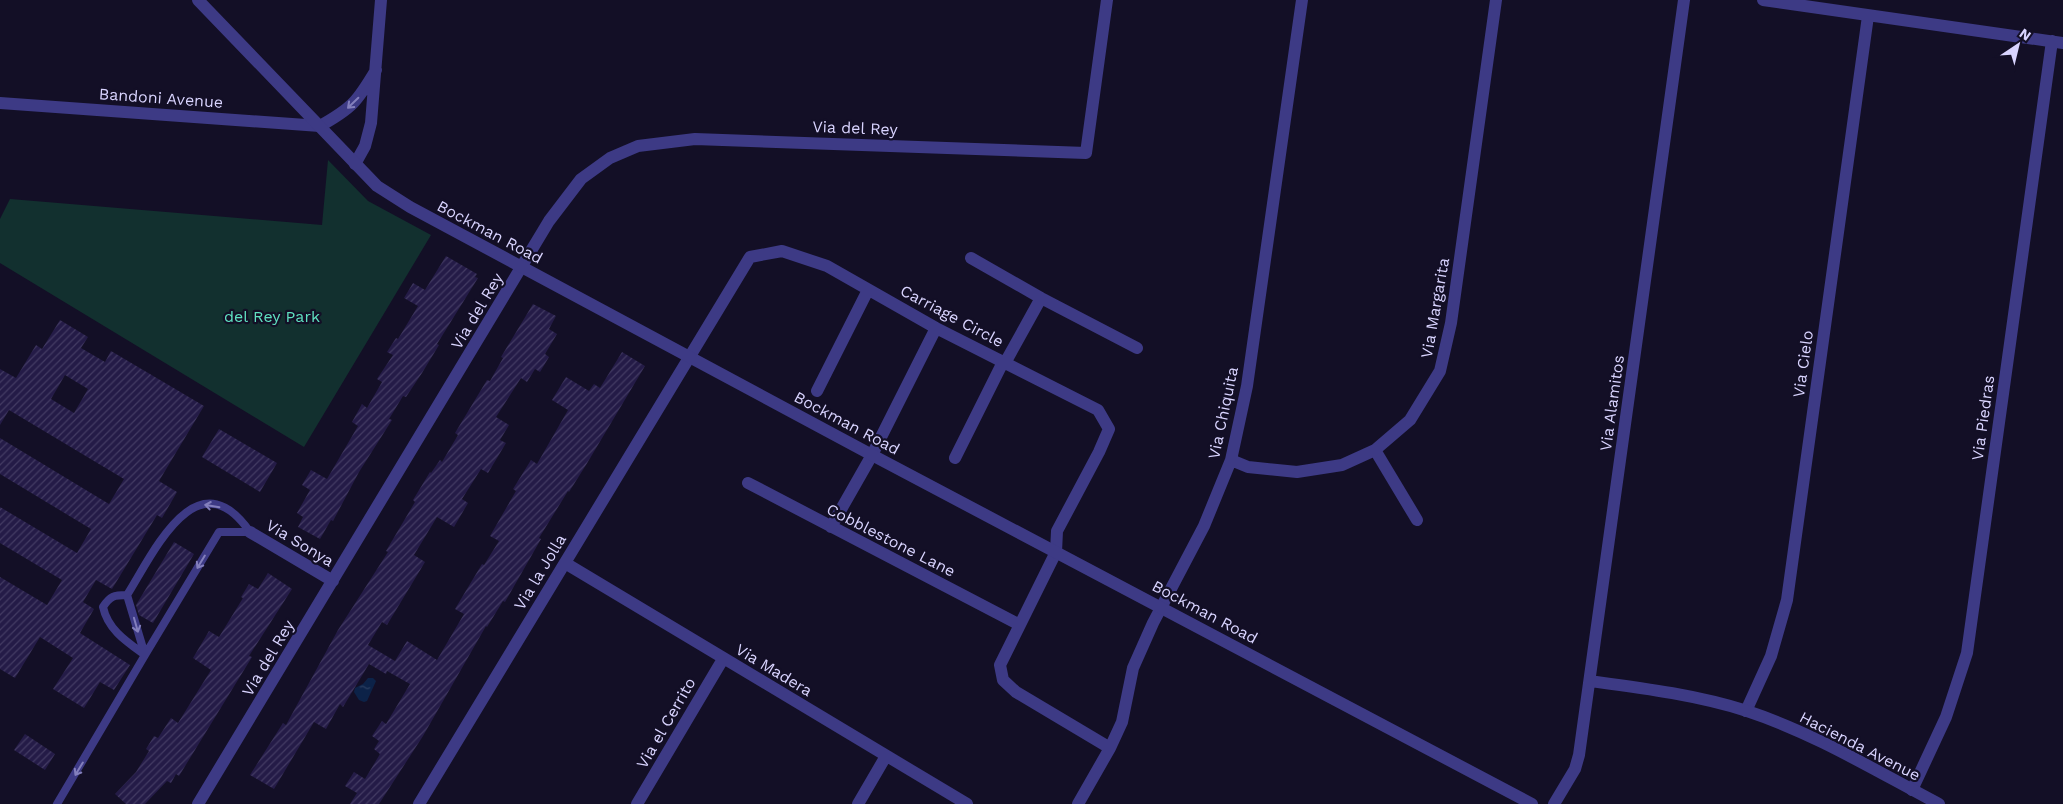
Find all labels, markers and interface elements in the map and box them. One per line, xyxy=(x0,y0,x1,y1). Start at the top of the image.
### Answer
north arrow xyxy=(1993,20,2043,70)
text: N xyxy=(2017,25,2034,44)
street label: Bandoni Avenue xyxy=(98,84,224,112)
one-way arrow xyxy=(347,97,360,109)
street label: Via del Rey xyxy=(812,117,899,139)
street label: Bockman Road xyxy=(434,196,546,268)
street label: Via Margarita xyxy=(1417,256,1453,360)
street label: Via del Rey xyxy=(447,269,507,352)
street label: Carriage Circle xyxy=(897,281,1007,351)
park label: del Rey Park xyxy=(224,307,320,326)
street label: Via Cielo xyxy=(1789,329,1817,399)
street label: Via Alamitos xyxy=(1596,354,1628,452)
street label: Via Chiquita xyxy=(1204,365,1242,461)
street label: Via Piedras xyxy=(1968,374,1998,462)
street label: Bockman Road xyxy=(791,387,903,459)
street label: Cobblestone Lane xyxy=(823,499,959,581)
one-way arrow xyxy=(205,500,221,510)
street label: Via Sonya xyxy=(263,515,337,571)
street label: Via la Jolla xyxy=(510,531,570,613)
one-way arrow xyxy=(196,555,206,569)
street label: Bockman Road xyxy=(1149,576,1261,648)
street label: Via del Rey xyxy=(238,616,298,699)
one-way arrow xyxy=(132,617,141,633)
street label: Via Madera xyxy=(732,640,816,700)
street label: Via el Cerrito xyxy=(632,674,700,772)
street label: Hacienda Avenue xyxy=(1796,707,1924,785)
one-way arrow xyxy=(73,761,83,775)

